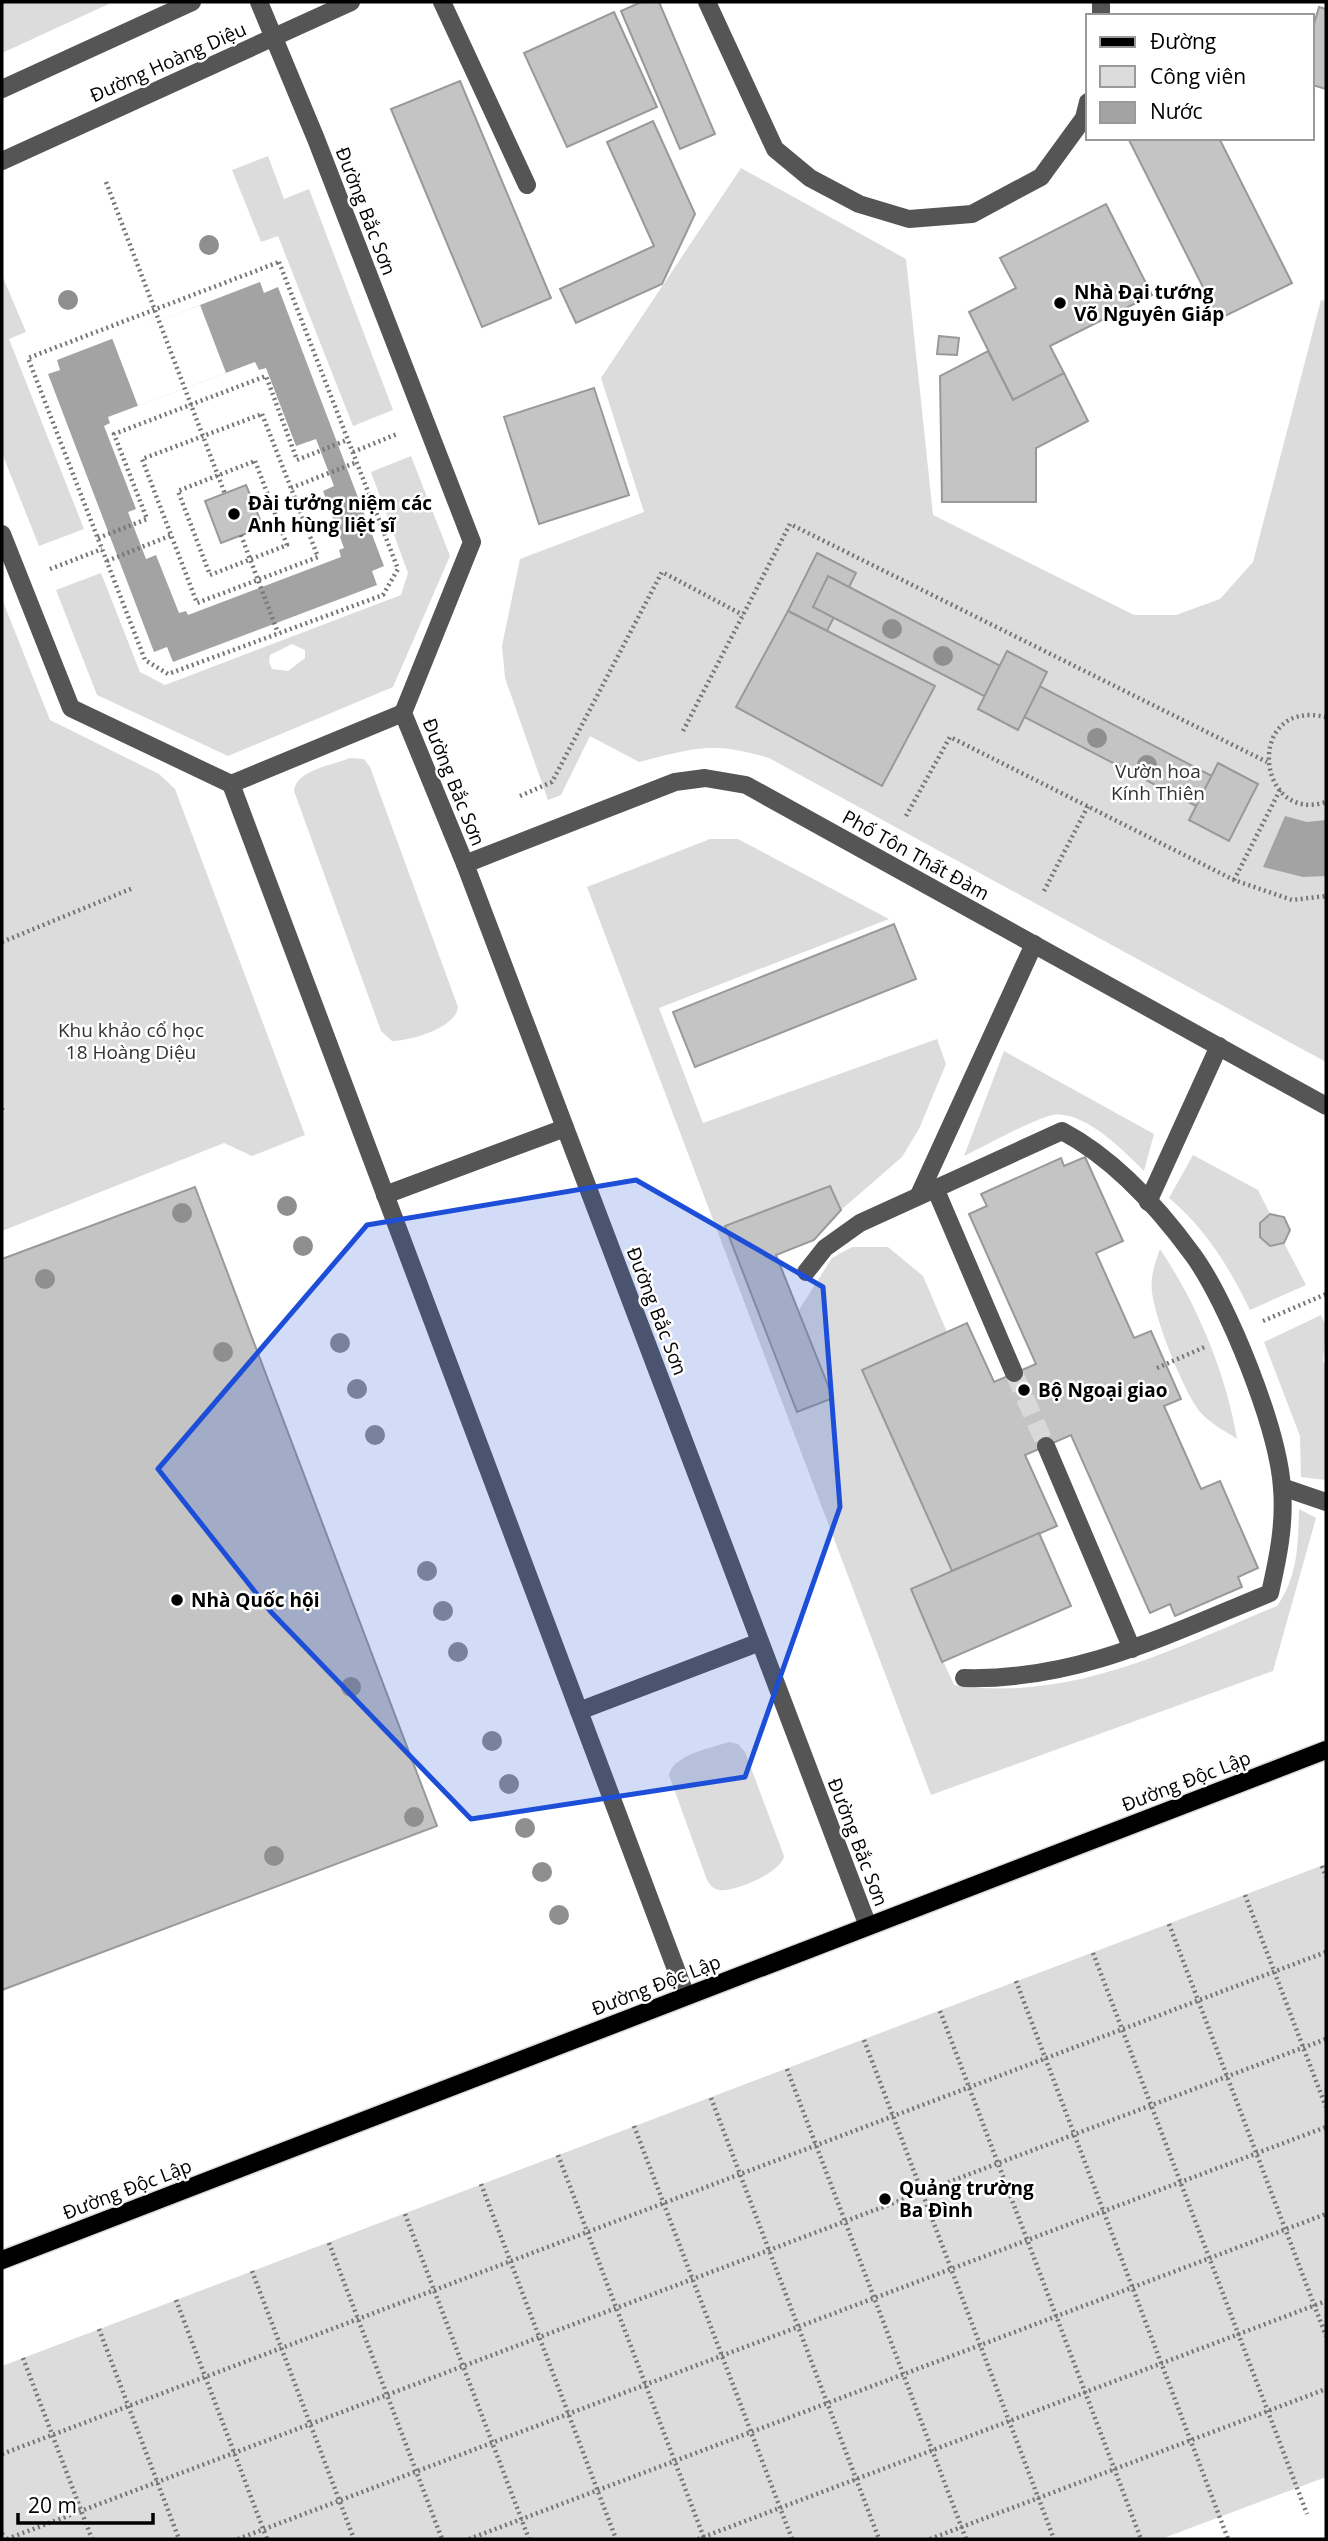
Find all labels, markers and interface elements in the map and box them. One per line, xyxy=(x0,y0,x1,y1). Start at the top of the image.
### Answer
legend xyxy=(1086,14,1314,140)
street label: Đường Hoàng Diệu xyxy=(86,16,250,108)
text: Đường xyxy=(1150,27,1216,55)
text: Công viên xyxy=(1150,62,1246,90)
text: Nước xyxy=(1150,97,1203,125)
street label: Đường Bắc Sơn xyxy=(330,143,402,279)
place label: Nhà Đại tướng Võ Nguyên Giáp xyxy=(1074,279,1224,327)
marker: Nhà Đại tướng Võ Nguyên Giáp xyxy=(1052,295,1068,311)
place label: Đài tưởng niệm các Anh hùng liệt sĩ xyxy=(248,490,432,538)
marker: Đài tưởng niệm các Anh hùng liệt sĩ xyxy=(226,506,242,522)
street label: Đường Bắc Sơn xyxy=(417,714,491,850)
park label: Vườn hoa Kính Thiên xyxy=(1111,758,1205,806)
street label: Phố Tôn Thất Đàm xyxy=(838,804,994,906)
park label: Khu khảo cổ học 18 Hoàng Diệu xyxy=(58,1017,204,1065)
street label: Đường Bắc Sơn xyxy=(621,1243,693,1379)
place label: Bộ Ngoại giao xyxy=(1038,1377,1167,1403)
marker: Bộ Ngoại giao xyxy=(1016,1382,1032,1398)
place label: Nhà Quốc hội xyxy=(191,1587,319,1613)
marker: Nhà Quốc hội xyxy=(169,1592,185,1608)
street label: Đường Độc Lập xyxy=(1118,1744,1254,1818)
street label: Đường Bắc Sơn xyxy=(822,1774,894,1910)
street label: Đường Độc Lập xyxy=(588,1948,724,2022)
street label: Đường Độc Lập xyxy=(59,2152,195,2226)
place label: Quảng trường Ba Đình xyxy=(899,2175,1034,2223)
marker: Quảng trường Ba Đình xyxy=(877,2191,893,2207)
scale bar xyxy=(18,2482,152,2526)
text: 20 m xyxy=(28,2491,77,2519)

